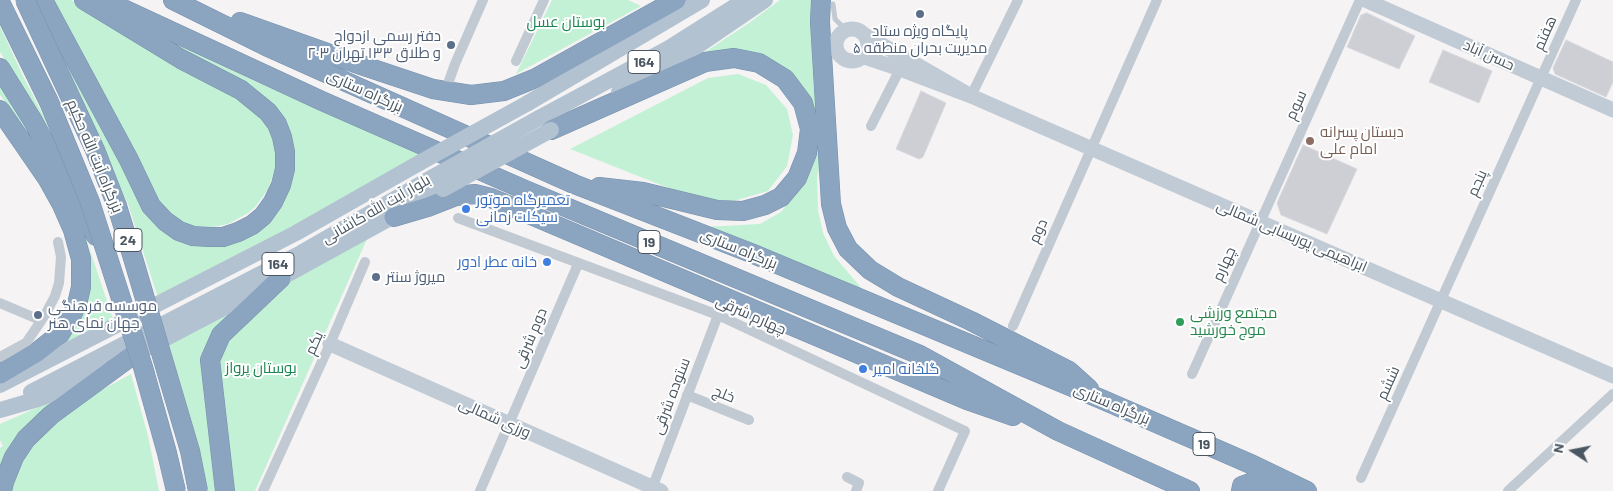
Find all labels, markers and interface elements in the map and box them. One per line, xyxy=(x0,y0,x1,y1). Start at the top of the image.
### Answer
marker: پایگاه ویژه ستاد مدیریت بحران منطقه ۵ xyxy=(914,8,926,20)
park label: بوستان عسل xyxy=(526,13,606,31)
street label: هفتم xyxy=(1529,13,1561,53)
place label: پایگاه ویژه ستاد مدیریت بحران منطقه ۵ xyxy=(853,22,987,57)
place label: دفتر رسمی ازدواج ۲۰۳ و طلاق ۱۳۳ تهران xyxy=(308,27,441,62)
street label: حسن آباد xyxy=(1461,36,1517,74)
marker: دفتر رسمی ازدواج ۲۰۳ و طلاق ۱۳۳ تهران xyxy=(445,39,457,51)
road number: 164 xyxy=(628,51,660,74)
street label: بزرگراه ستاری xyxy=(324,66,406,116)
street label: سوم xyxy=(1282,87,1310,123)
street label: بزرگراه آیت الله حکیم xyxy=(63,97,127,215)
place label: دبستان پسرانه امام علی xyxy=(1320,123,1404,158)
marker: دبستان پسرانه امام علی xyxy=(1304,135,1316,147)
street label: پنجم xyxy=(1463,167,1491,199)
street label: بلوار آیت الله کاشانی xyxy=(319,171,433,247)
place label: تعمیرگاه موتور سیکلت زمانی xyxy=(476,191,570,226)
street label: ابراهیمی پوربسابی شمالی xyxy=(1214,196,1370,276)
marker: تعمیرگاه موتور سیکلت زمانی xyxy=(460,203,472,215)
street label: دوم xyxy=(1025,216,1051,246)
street label: بزرگراه ستاری xyxy=(698,225,780,273)
road number: 24 xyxy=(114,228,142,252)
road number: 19 xyxy=(638,230,660,253)
street label: چهارم xyxy=(1208,244,1240,284)
road number: 164 xyxy=(262,252,294,276)
place label: خانه عطر ادور xyxy=(458,253,537,271)
marker: خانه عطر ادور xyxy=(541,256,553,268)
place label: میروژ سنتر xyxy=(386,268,445,286)
marker: میروژ سنتر xyxy=(370,271,382,283)
street label: چهارم شرقی xyxy=(713,292,789,338)
place label: موسسه فرهنگی جهان نمای هنر xyxy=(48,297,157,332)
place label: مجتمع ورزشی موج خورشید xyxy=(1190,304,1277,339)
street label: دوم شرقی xyxy=(509,305,551,371)
marker: موسسه فرهنگی جهان نمای هنر xyxy=(32,309,44,321)
marker: مجتمع ورزشی موج خورشید xyxy=(1174,316,1186,328)
street label: یکم xyxy=(301,328,327,358)
street label: ستوده شرقی xyxy=(648,355,694,437)
park label: بوستان پرواز xyxy=(225,359,297,377)
place label: گلخانه امیر xyxy=(873,360,939,378)
marker: گلخانه امیر xyxy=(857,363,869,375)
street label: ششم xyxy=(1373,363,1403,403)
street label: بزرگراه ستاری xyxy=(1071,380,1153,428)
street label: خلج xyxy=(710,381,738,407)
street label: ورزی شمالی xyxy=(456,394,534,442)
north arrow xyxy=(1548,426,1598,476)
road number: 19 xyxy=(1193,432,1215,456)
text: N xyxy=(1549,442,1567,454)

